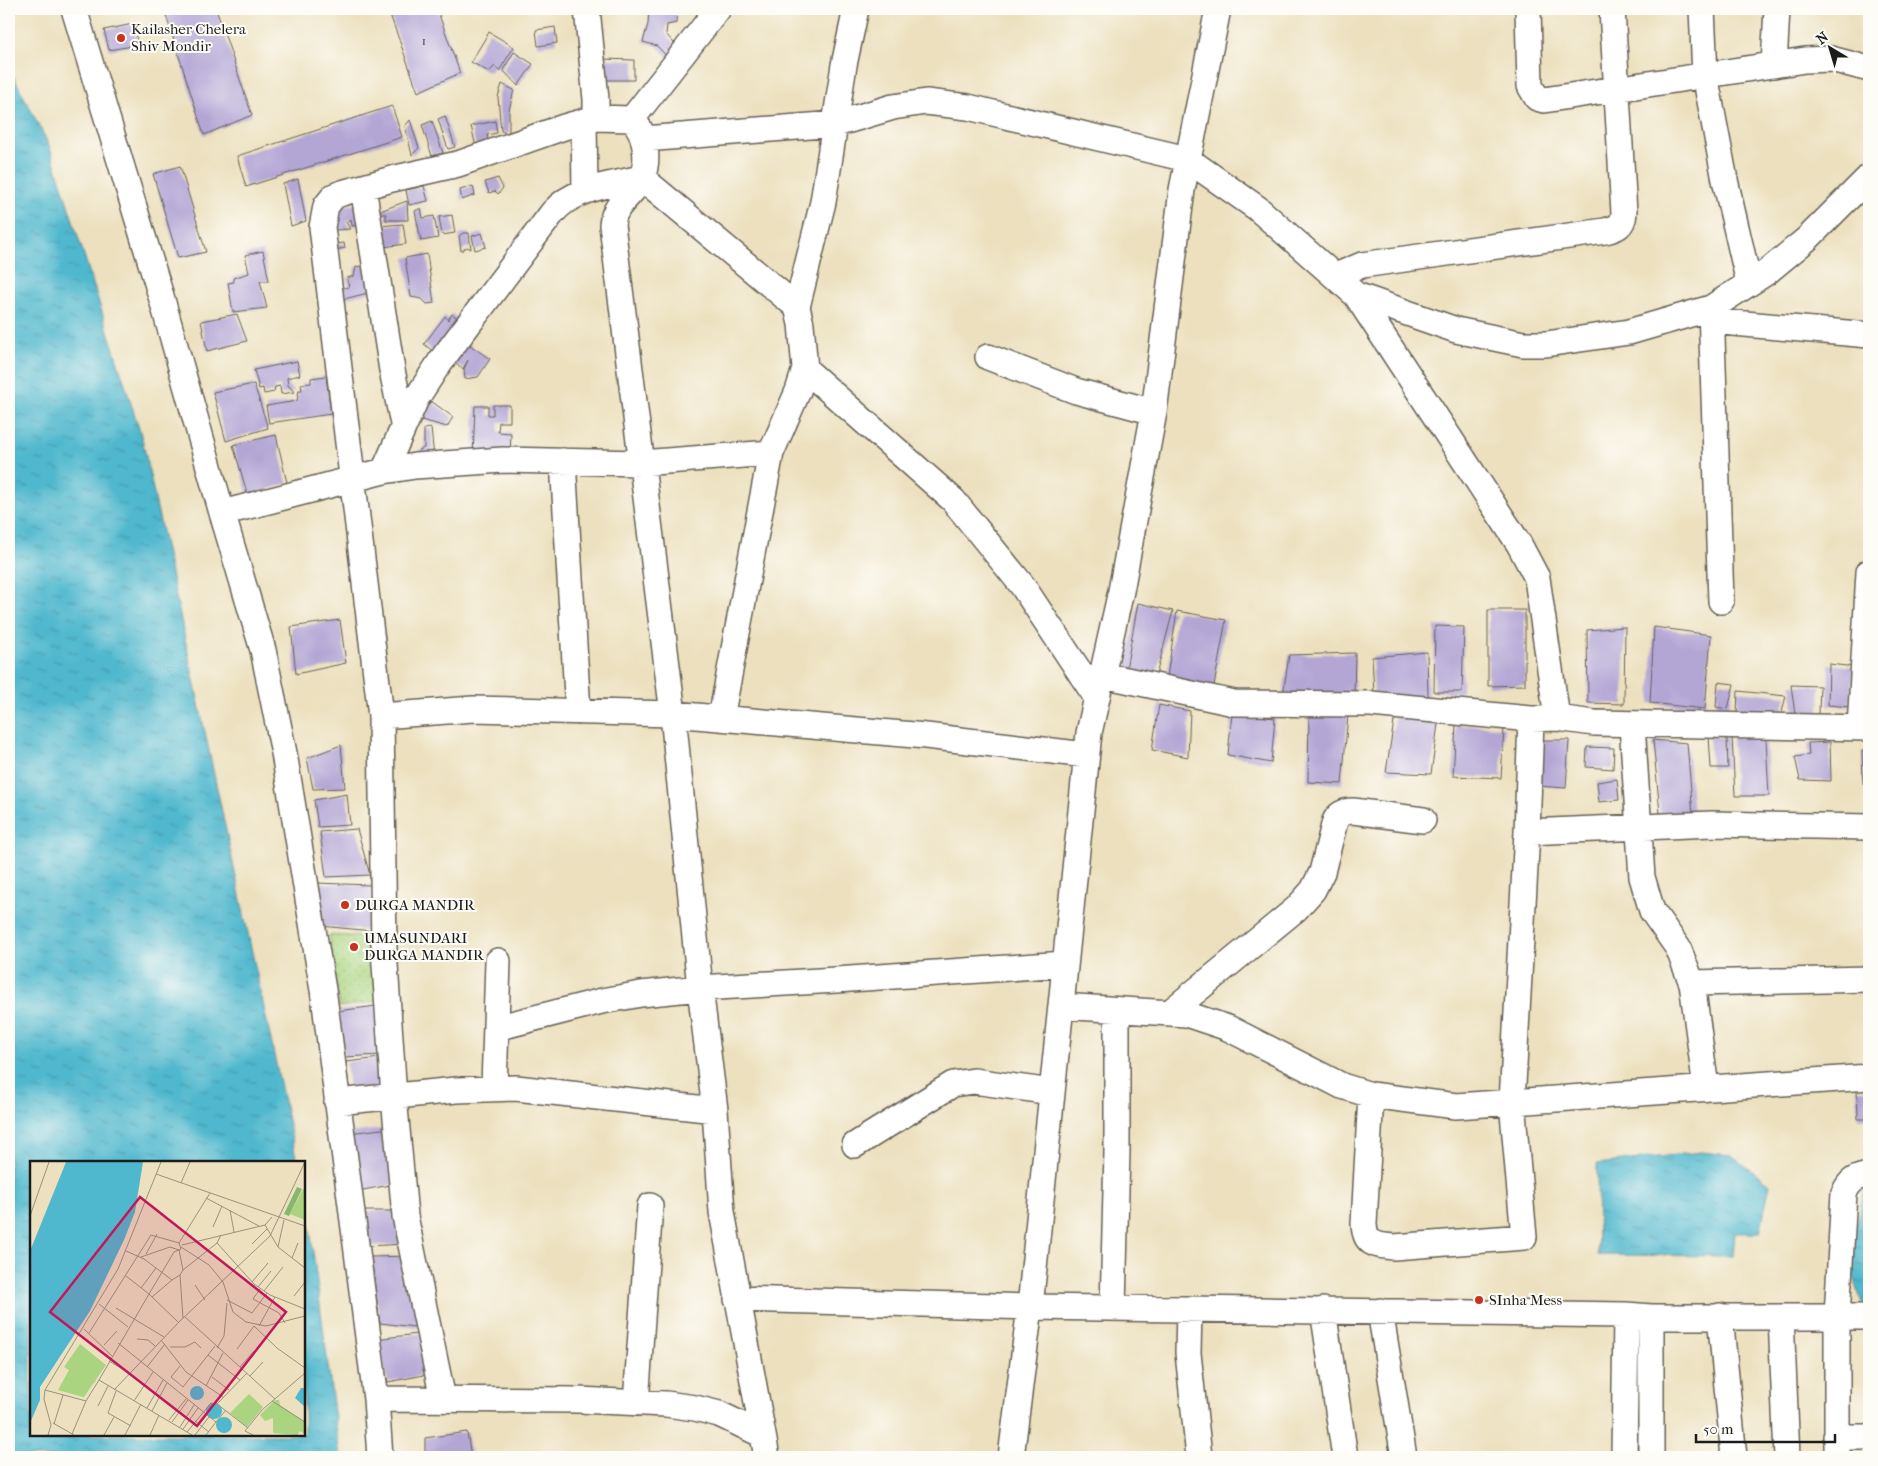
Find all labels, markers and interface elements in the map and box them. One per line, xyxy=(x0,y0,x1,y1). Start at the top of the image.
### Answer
place label: Kailasher Chelera Shiv Mondir xyxy=(131,20,247,55)
north arrow xyxy=(1806,22,1856,72)
text: N xyxy=(1813,28,1832,48)
marker: Kailasher Chelera Shiv Mondir xyxy=(115,32,127,44)
house number: 1 xyxy=(422,34,426,48)
place label: DURGA MANDIR xyxy=(355,896,476,914)
marker: DURGA MANDIR xyxy=(339,899,351,911)
place label: UMASUNDARI DURGA MANDIR xyxy=(364,929,485,964)
marker: UMASUNDARI DURGA MANDIR xyxy=(348,941,360,953)
inset map xyxy=(30,1161,305,1436)
place label: SInha Mess xyxy=(1489,1291,1562,1309)
marker: SInha Mess xyxy=(1473,1294,1485,1306)
scale bar xyxy=(1696,1411,1834,1443)
text: 50 m xyxy=(1703,1420,1734,1438)

